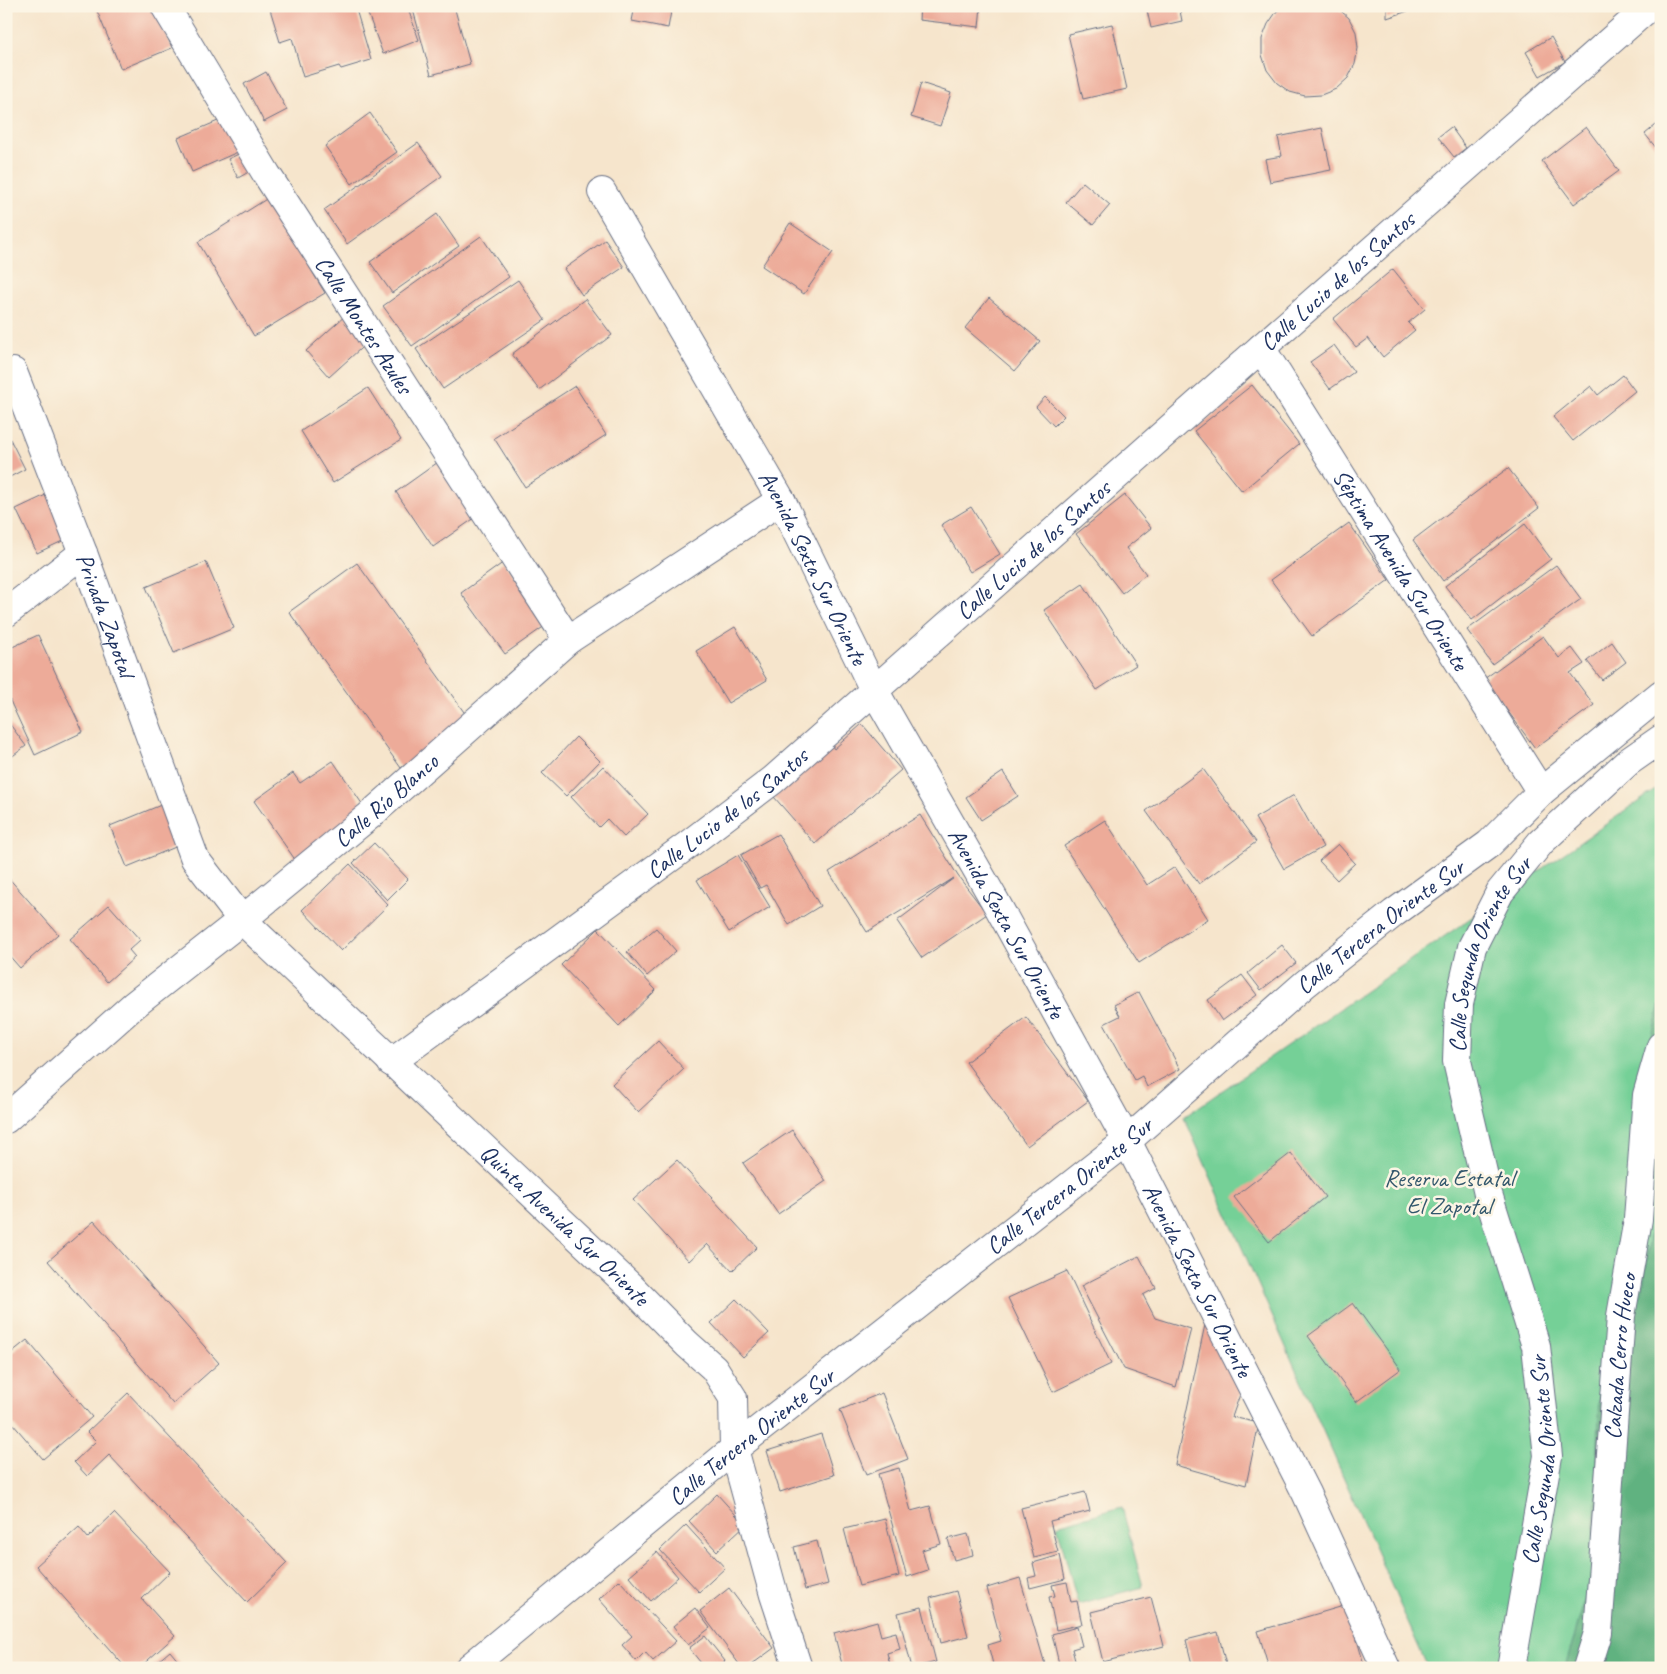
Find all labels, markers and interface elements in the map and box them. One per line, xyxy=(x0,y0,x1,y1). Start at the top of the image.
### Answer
street label: Calle Lucio de los Santos xyxy=(1253,204,1422,357)
street label: Calle Montes Azules xyxy=(308,250,421,401)
street label: Séptima Avenida Sur Oriente xyxy=(1326,463,1477,678)
street label: Avenida Sexta Sur Oriente xyxy=(752,465,875,672)
street label: Calle Lucio de los Santos xyxy=(949,472,1118,626)
street label: Privada Zapotal xyxy=(69,549,143,684)
street label: Calle Lucio de los Santos xyxy=(640,740,815,885)
street label: Calle Río Blanco xyxy=(327,746,446,854)
street label: Avenida Sexta Sur Oriente xyxy=(941,823,1073,1025)
street label: Calle Segunda Oriente Sur xyxy=(1442,848,1540,1053)
street label: Calle Tercera Oriente Sur xyxy=(1289,851,1472,1000)
street label: Calle Tercera Oriente Sur xyxy=(980,1109,1161,1261)
street label: Quinta Avenida Sur Oriente xyxy=(474,1138,657,1314)
park label: Reserva Estatal El Zapotal xyxy=(1384,1163,1518,1221)
street label: Avenida Sexta Sur Oriente xyxy=(1136,1178,1260,1384)
street label: Calzada Cerro Hueco xyxy=(1597,1269,1644,1441)
street label: Calle Segunda Oriente Sur xyxy=(1514,1352,1563,1566)
street label: Calle Tercera Oriente Sur xyxy=(662,1360,842,1512)

